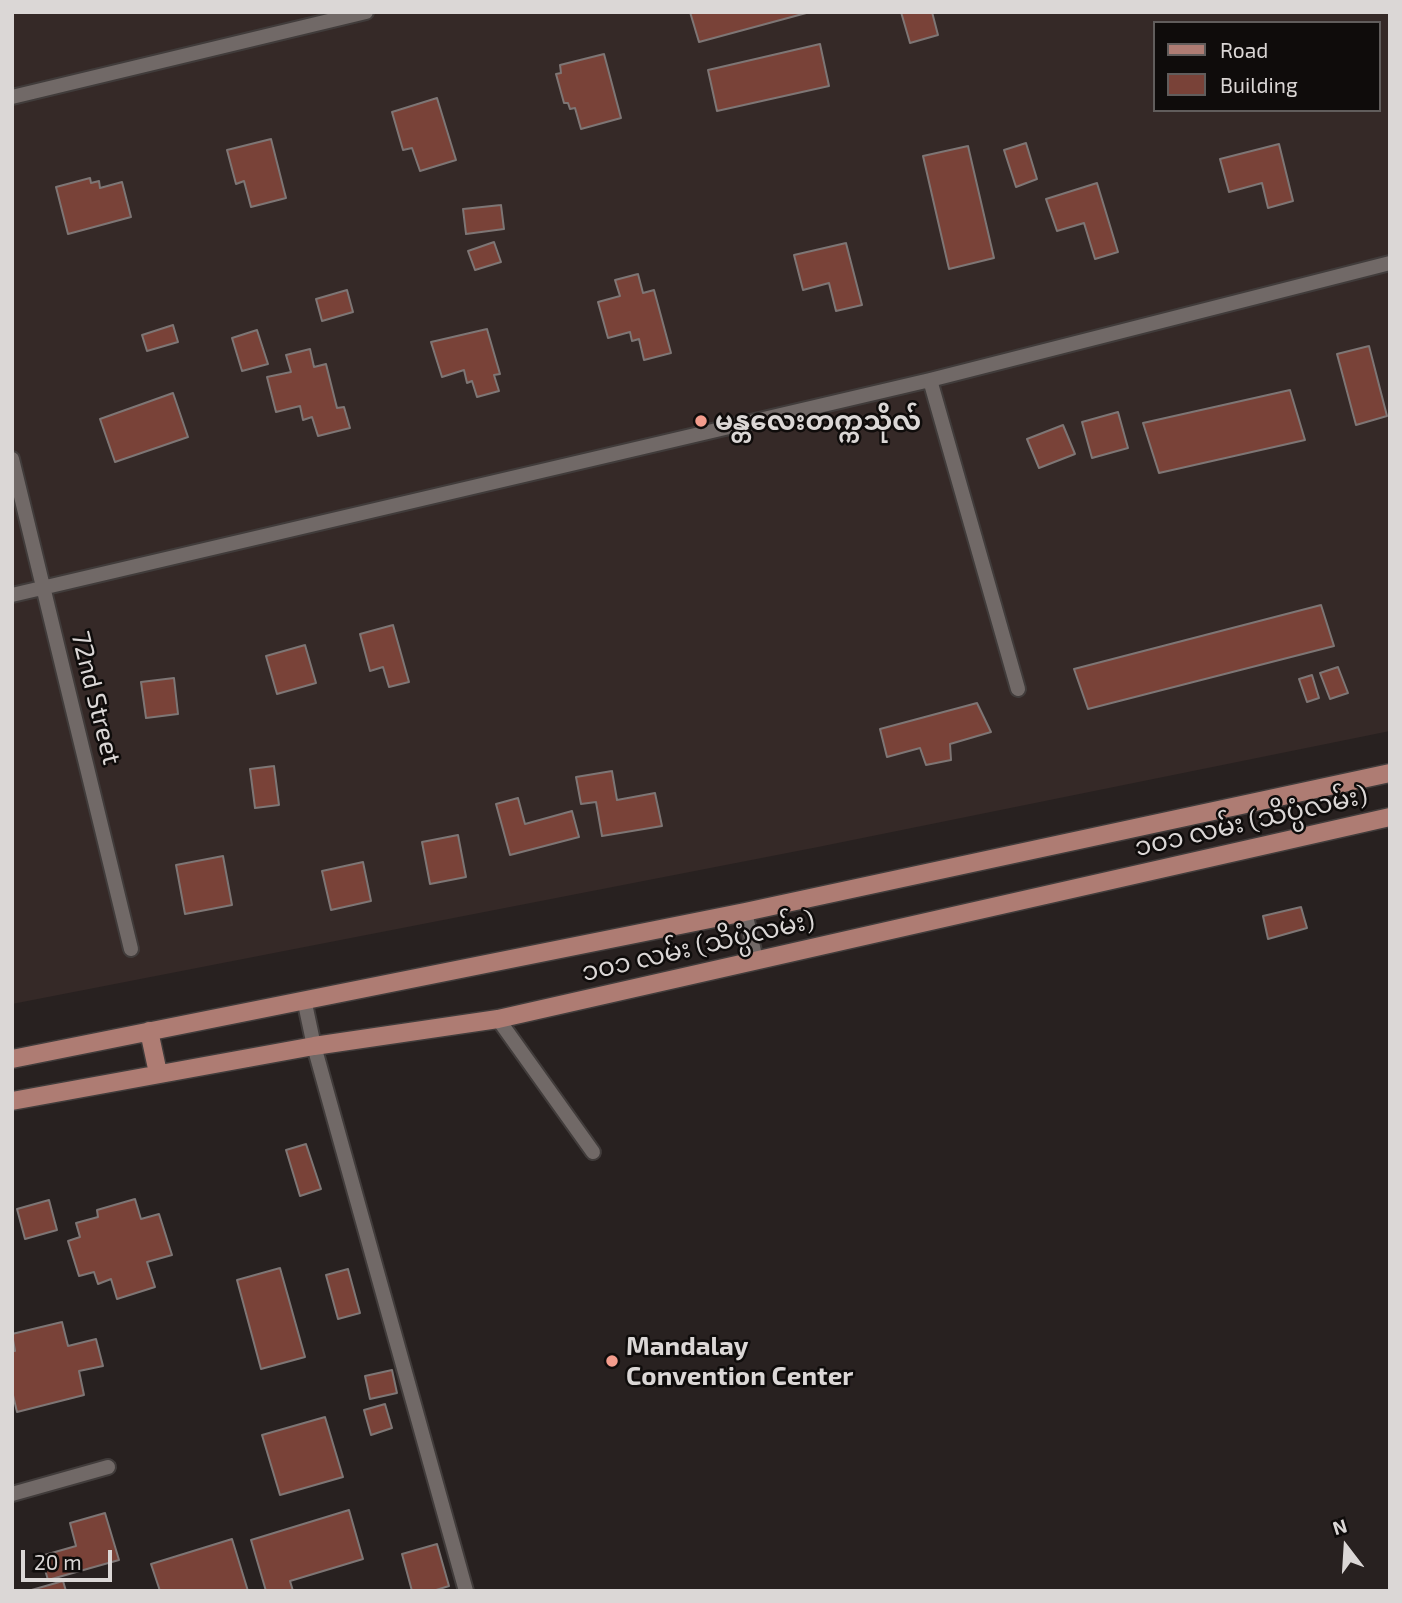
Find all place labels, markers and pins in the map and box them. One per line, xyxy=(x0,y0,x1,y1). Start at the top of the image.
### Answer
place label: မန္တလေးတက္ကသိုလ် xyxy=(715,405,921,437)
marker: မန္တလေးတက္ကသိုလ် xyxy=(693,413,709,429)
place label: Mandalay Convention Center xyxy=(626,1330,853,1392)
marker: Mandalay Convention Center xyxy=(604,1353,620,1369)

